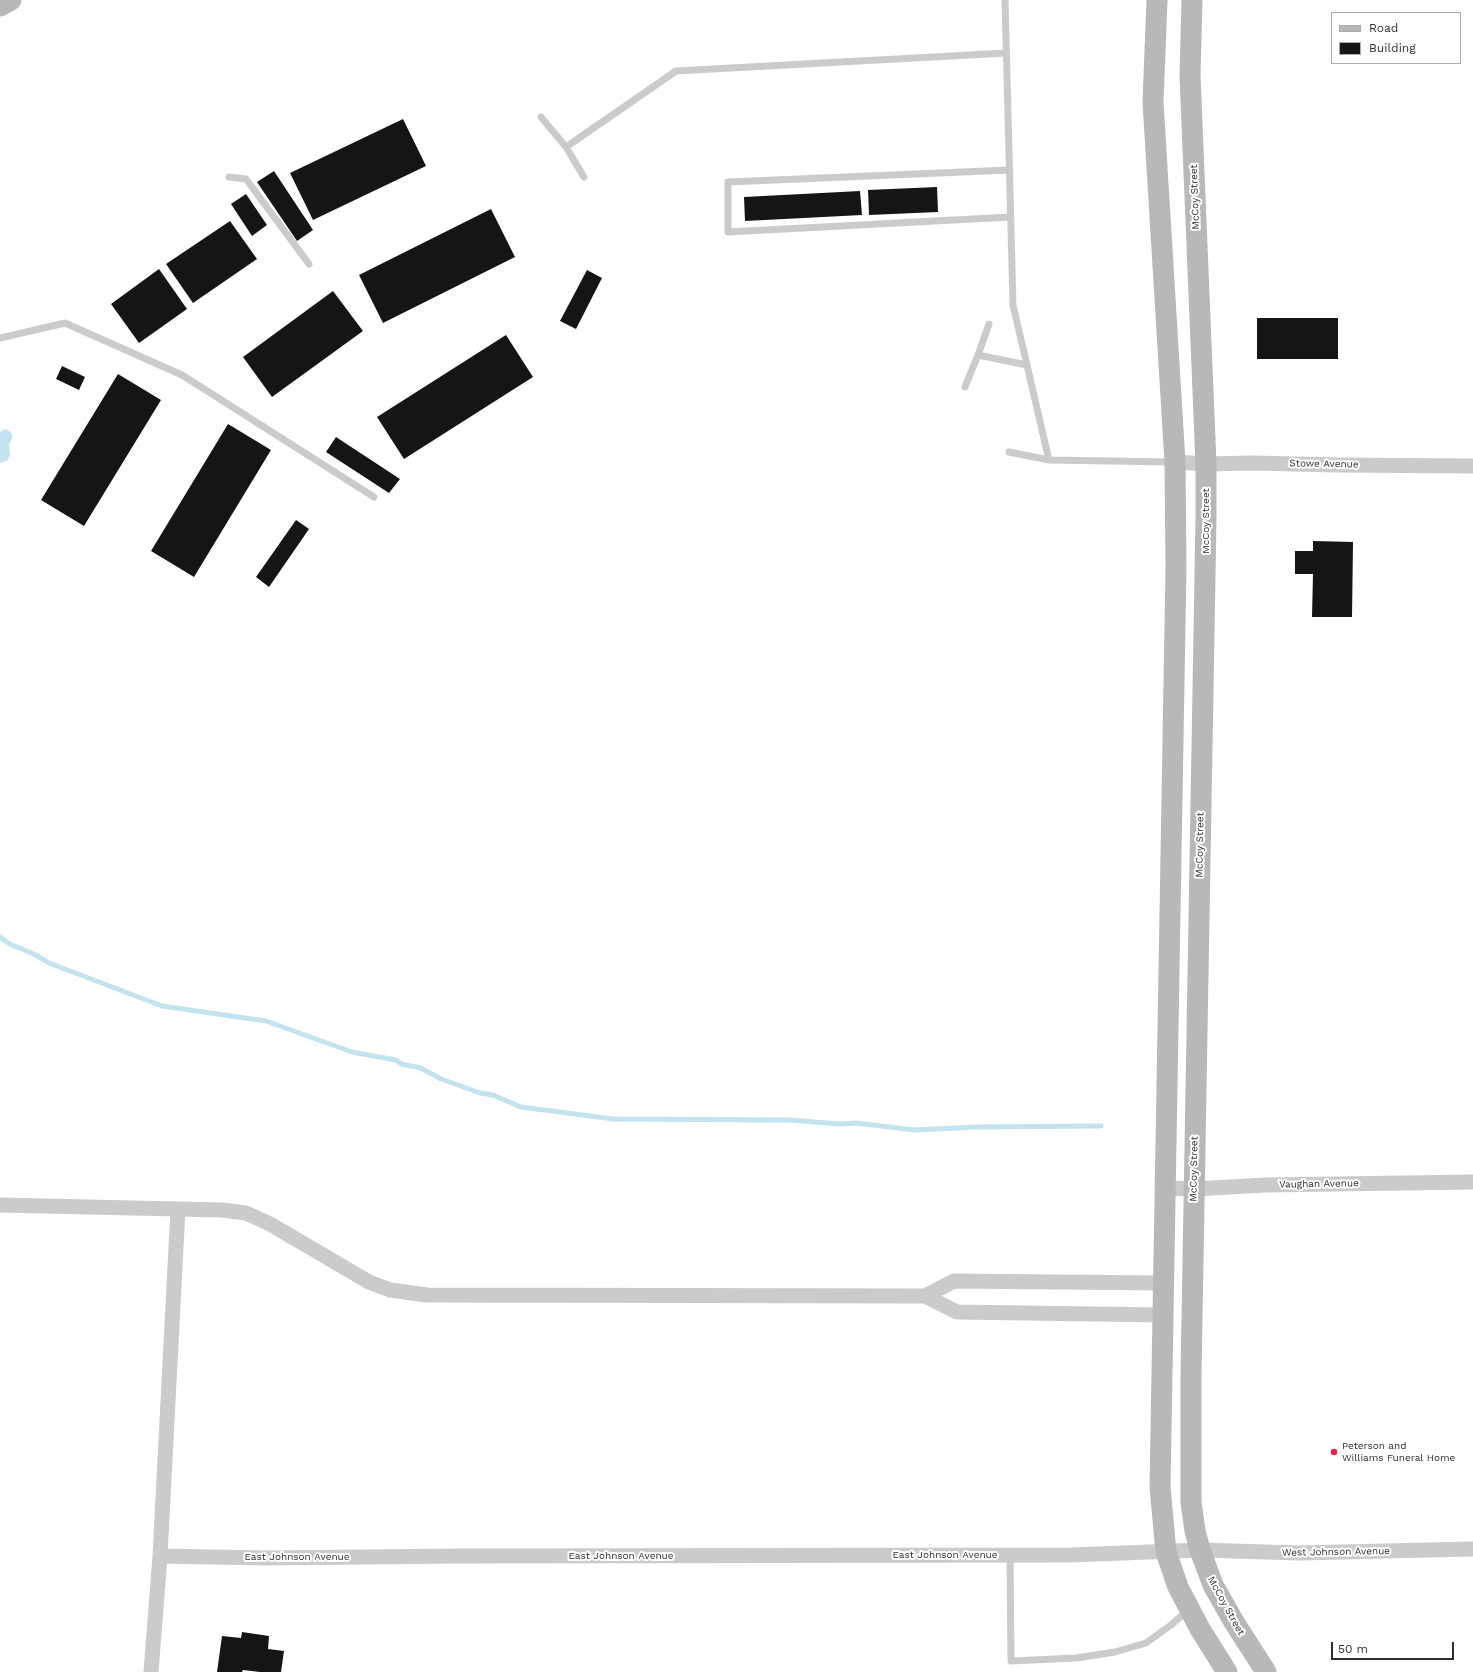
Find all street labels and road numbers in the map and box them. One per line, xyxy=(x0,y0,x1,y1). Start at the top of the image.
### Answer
street label: McCoy Street xyxy=(1188,164,1202,230)
street label: Stowe Avenue xyxy=(1289,457,1359,471)
street label: McCoy Street xyxy=(1200,488,1212,554)
street label: McCoy Street xyxy=(1193,812,1207,878)
street label: McCoy Street xyxy=(1187,1136,1201,1202)
street label: Vaughan Avenue xyxy=(1279,1177,1359,1191)
street label: West Johnson Avenue xyxy=(1282,1545,1390,1559)
street label: East Johnson Avenue xyxy=(892,1549,998,1561)
street label: East Johnson Avenue xyxy=(568,1550,674,1562)
street label: East Johnson Avenue xyxy=(244,1551,350,1563)
street label: McCoy Street xyxy=(1205,1574,1247,1638)

